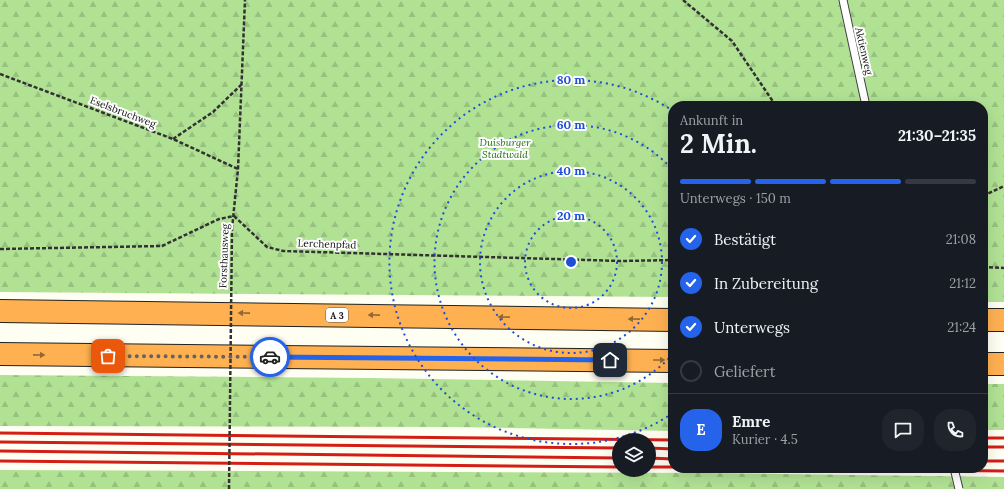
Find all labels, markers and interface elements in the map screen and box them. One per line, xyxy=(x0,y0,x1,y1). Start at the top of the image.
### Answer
street label: Aktienweg xyxy=(852,25,876,77)
text: 80 m xyxy=(557,72,585,87)
street label: Eselsbruchweg xyxy=(88,93,158,131)
text: Ankunft in xyxy=(680,112,743,129)
text: 60 m xyxy=(557,117,585,132)
text: 21:30–21:35 xyxy=(898,126,976,145)
text: 2 Min. xyxy=(680,127,757,160)
park label: Duisburger Stadtwald xyxy=(480,136,531,161)
text: 40 m xyxy=(557,163,585,178)
text: Unterwegs · 150 m xyxy=(680,190,791,207)
text: 20 m xyxy=(557,208,585,223)
street label: Forsthausweg xyxy=(216,223,232,288)
icon: check xyxy=(680,228,702,250)
text: Bestätigt xyxy=(714,230,776,249)
text: 21:08 xyxy=(946,231,976,248)
street label: Lerchenpfad xyxy=(297,236,357,252)
centre of rings xyxy=(564,255,578,269)
icon: check xyxy=(680,272,702,294)
text: In Zubereitung xyxy=(714,274,818,293)
text: 21:12 xyxy=(949,275,976,292)
road number: A 3 xyxy=(326,308,348,322)
one-way arrow xyxy=(237,310,250,316)
one-way arrow xyxy=(367,312,380,318)
one-way arrow xyxy=(497,314,510,320)
one-way arrow xyxy=(627,316,640,322)
icon: check xyxy=(680,316,702,338)
text: Unterwegs xyxy=(714,318,790,337)
text: 21:24 xyxy=(947,319,976,336)
courier xyxy=(250,337,290,377)
pin xyxy=(91,339,125,373)
pin xyxy=(593,343,627,377)
icon: bag xyxy=(97,345,119,367)
icon: car xyxy=(259,346,281,368)
icon: home xyxy=(599,349,621,371)
one-way arrow xyxy=(33,352,46,358)
one-way arrow xyxy=(653,357,666,363)
text: Geliefert xyxy=(714,362,776,381)
button: chat xyxy=(882,409,924,451)
button: phone xyxy=(934,409,976,451)
text: Emre xyxy=(732,412,770,431)
text: E xyxy=(696,420,706,439)
text: Kurier · 4.5 xyxy=(732,431,798,448)
map controls xyxy=(612,433,656,477)
button: layers xyxy=(612,433,656,477)

